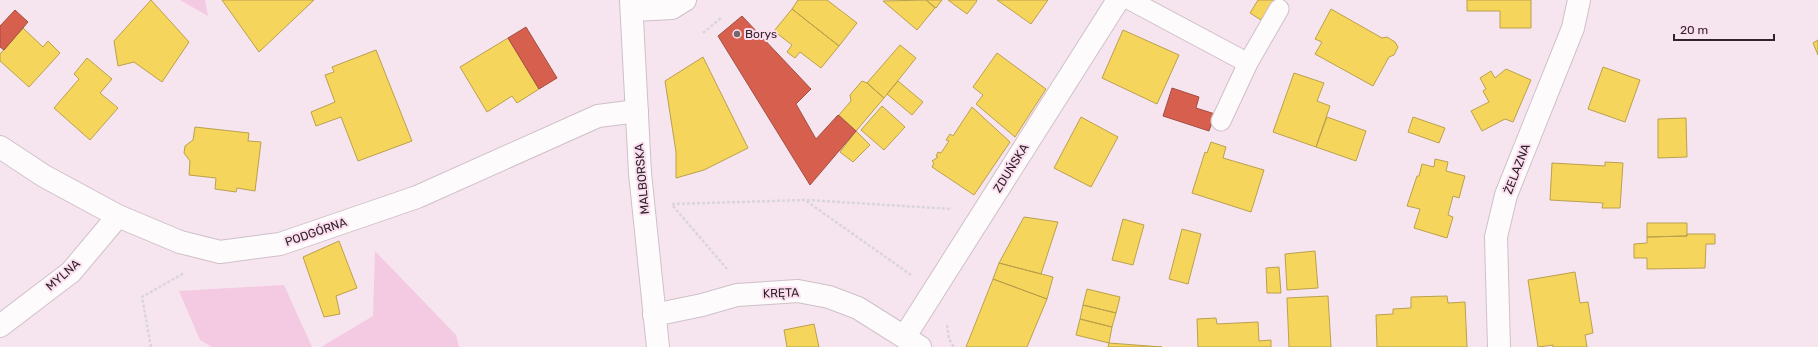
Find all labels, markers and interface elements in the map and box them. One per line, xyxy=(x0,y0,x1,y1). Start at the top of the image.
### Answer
scale bar xyxy=(1674,16,1774,42)
text: 20 m xyxy=(1680,23,1708,37)
place label: Borys xyxy=(745,27,777,41)
marker: Borys xyxy=(732,29,742,39)
street label: ZDUŃSKA xyxy=(991,141,1031,195)
street label: ŻELAZNA xyxy=(1501,142,1533,196)
street label: MALBORSKA xyxy=(632,143,652,215)
street label: PODGÓRNA xyxy=(283,215,349,249)
street label: MYLNA xyxy=(43,256,83,294)
street label: KRĘTA xyxy=(763,285,799,301)

